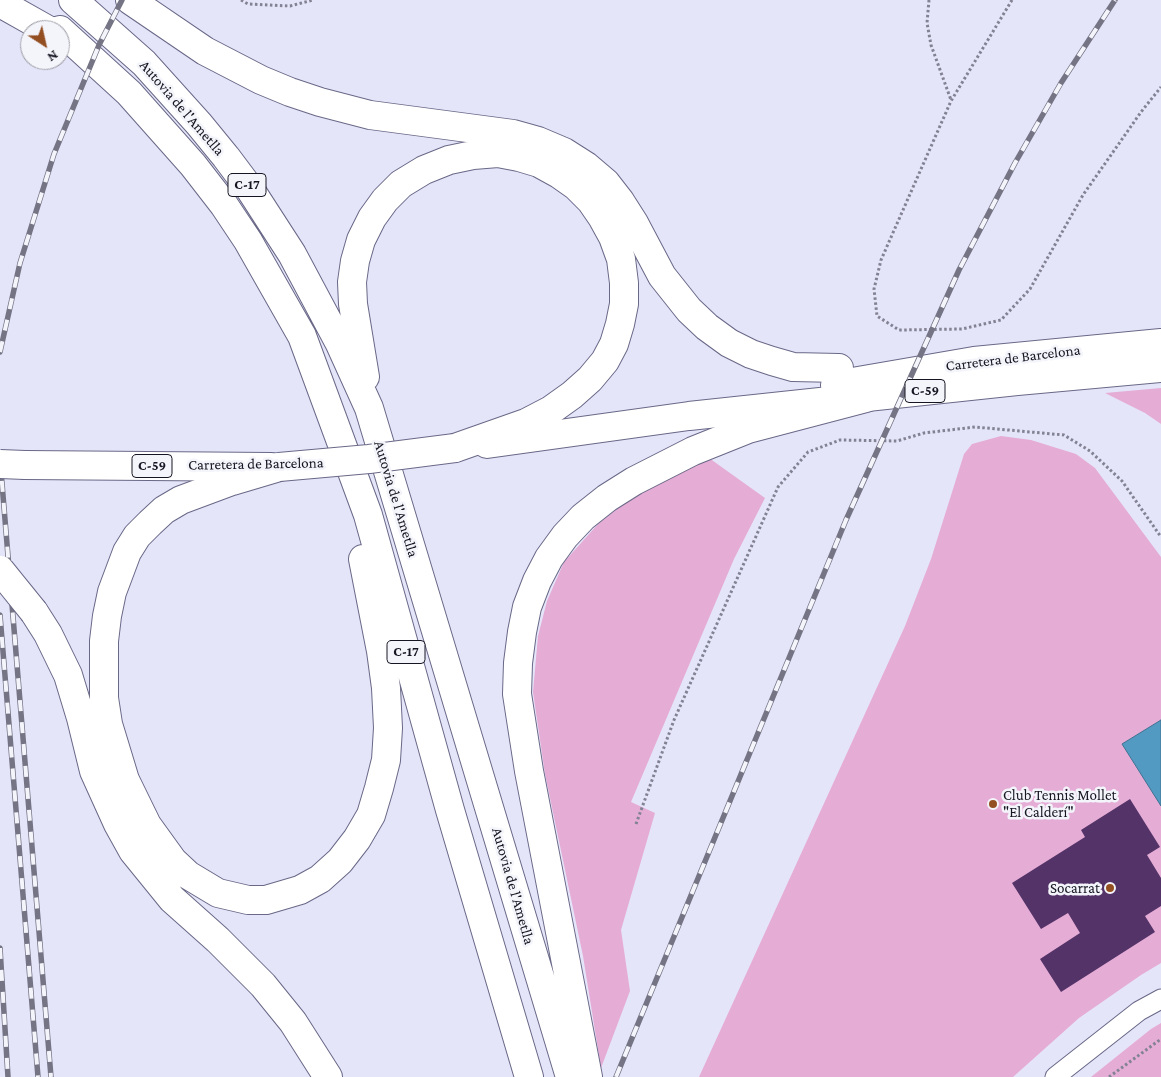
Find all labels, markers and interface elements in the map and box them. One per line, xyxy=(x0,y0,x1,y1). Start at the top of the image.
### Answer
north arrow xyxy=(20,20,70,70)
text: N xyxy=(45,47,62,66)
street label: Autovia de l'Ametlla xyxy=(136,57,228,159)
road number: C-17 xyxy=(228,174,266,196)
street label: Carretera de Barcelona xyxy=(945,341,1081,375)
road number: C-59 xyxy=(905,380,945,402)
street label: Autovia de l'Ametlla xyxy=(370,439,422,559)
road number: C-59 xyxy=(132,454,172,478)
street label: Carretera de Barcelona xyxy=(188,454,324,474)
road number: C-17 xyxy=(387,640,425,664)
place label: Club Tennis Mollet "El Calderí" xyxy=(1003,786,1116,821)
marker: Club Tennis Mollet "El Calderí" xyxy=(987,798,999,810)
street label: Autovia de l'Ametlla xyxy=(488,825,538,947)
place label: Socarrat xyxy=(1050,879,1100,897)
marker: Socarrat xyxy=(1104,882,1116,894)

